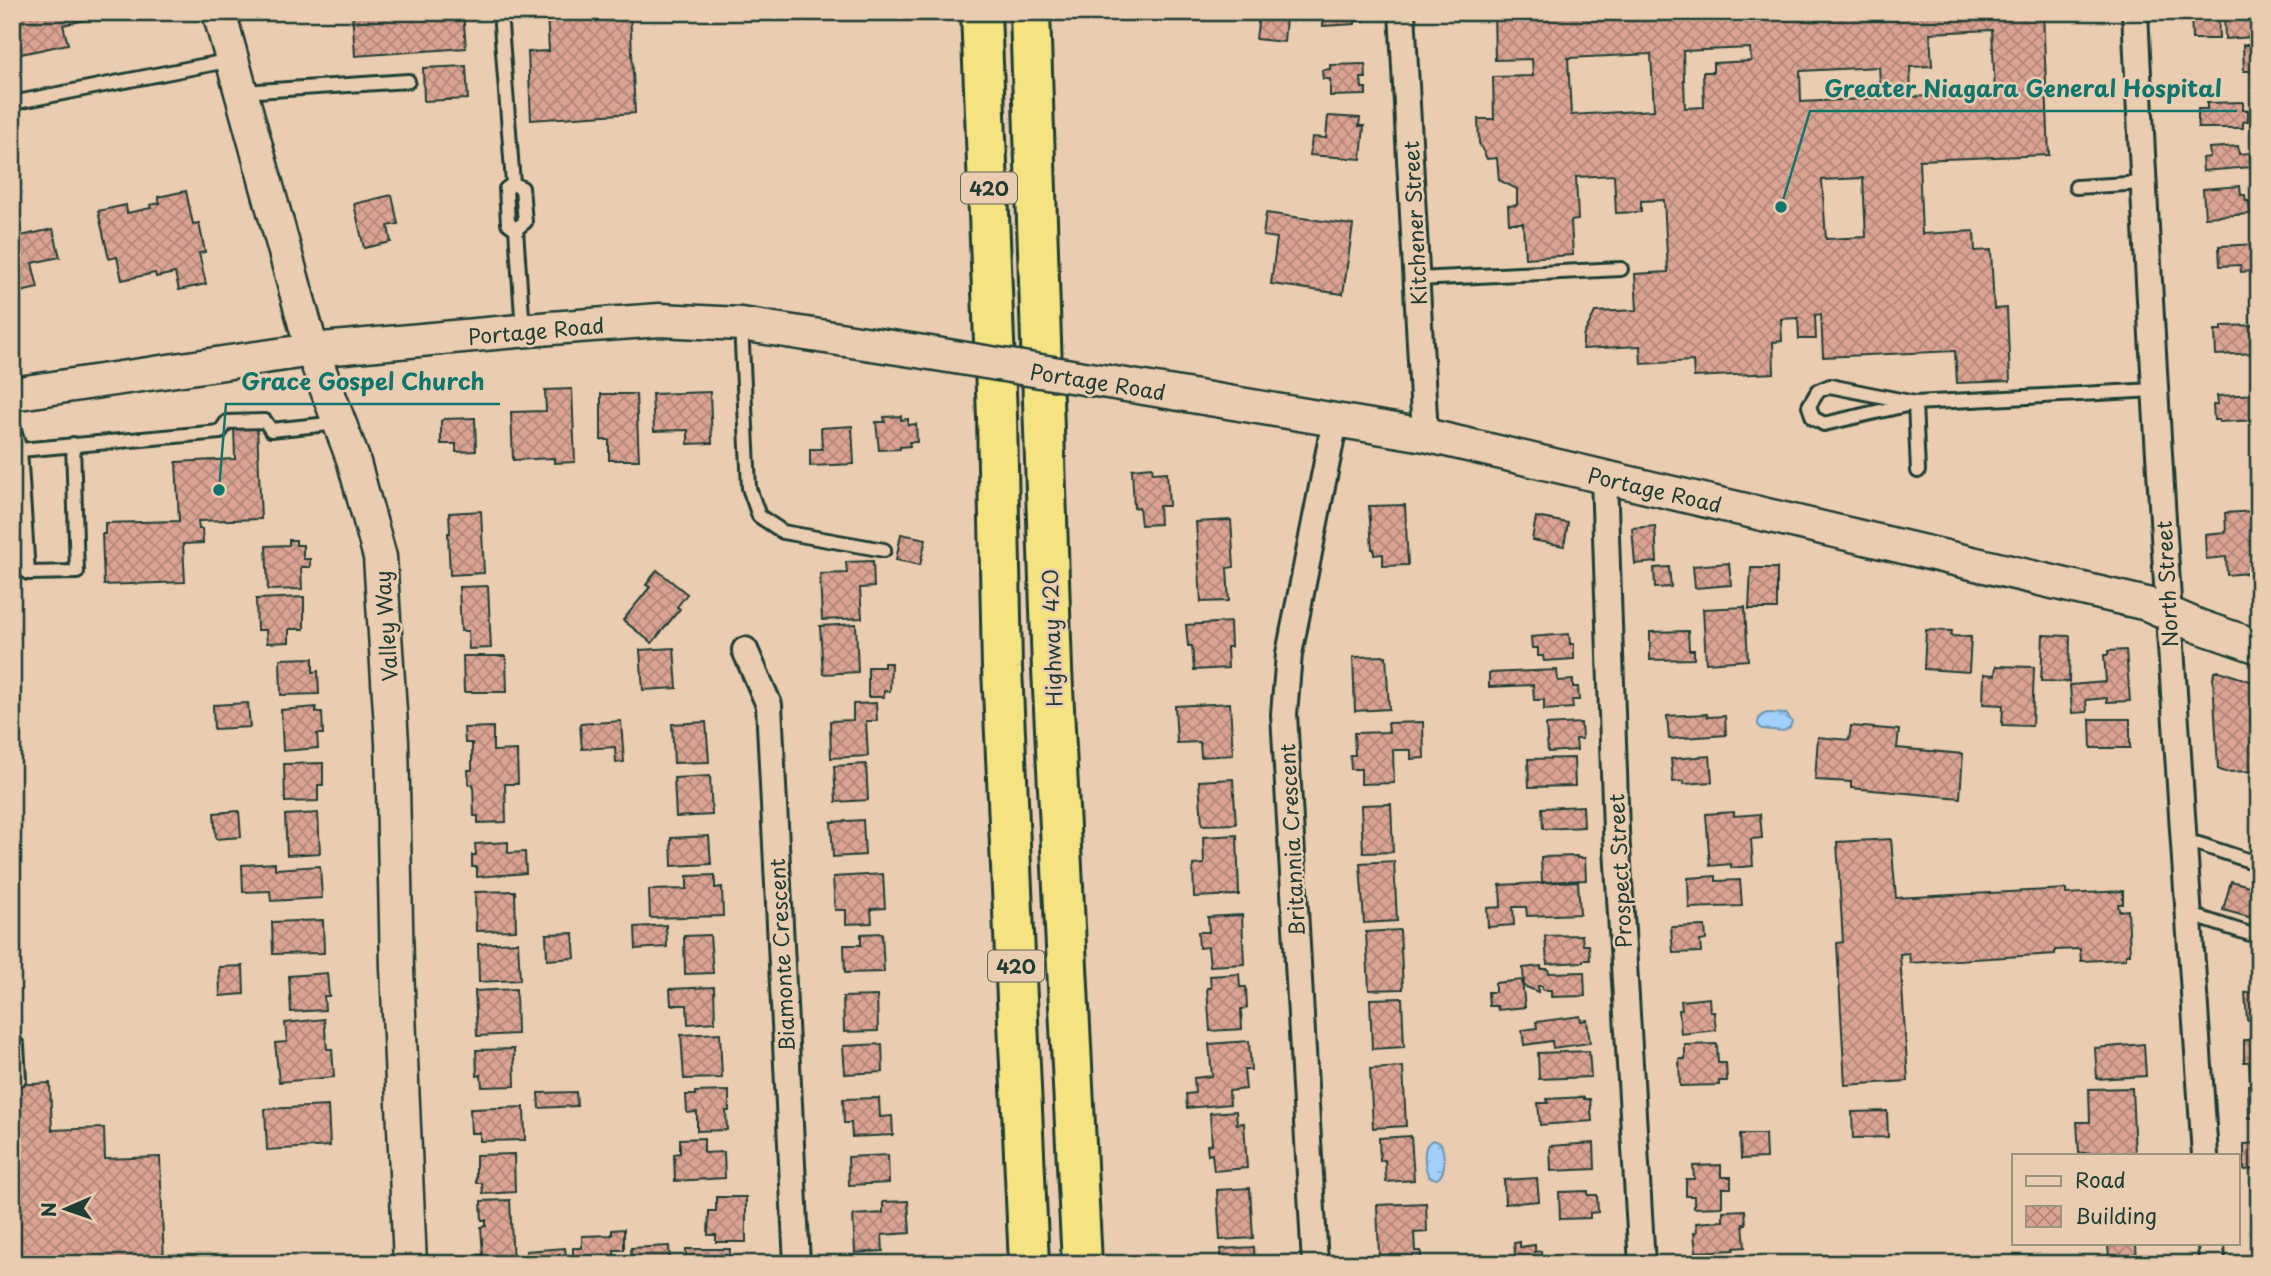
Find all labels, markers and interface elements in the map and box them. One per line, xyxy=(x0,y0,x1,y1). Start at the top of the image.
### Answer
callout: Greater Niagara General Hospital xyxy=(1810,67,2237,111)
text: Greater Niagara General Hospital xyxy=(1824,70,2222,105)
street label: Kitchener Street xyxy=(1394,140,1434,306)
road number: 420 xyxy=(961,172,1017,204)
street label: Portage Road xyxy=(467,308,605,352)
street label: Portage Road xyxy=(1028,355,1168,407)
callout: Grace Gospel Church xyxy=(226,360,500,404)
text: Grace Gospel Church xyxy=(241,363,485,398)
street label: Portage Road xyxy=(1585,458,1725,520)
street label: North Street xyxy=(2147,520,2185,648)
street label: Highway 420 xyxy=(1033,569,1069,707)
street label: Valley Way xyxy=(365,570,405,682)
street label: Britannia Crescent xyxy=(1270,743,1312,937)
street label: Prospect Street xyxy=(1599,793,1639,949)
street label: Biamonte Crescent xyxy=(760,857,802,1053)
road number: 420 xyxy=(988,950,1044,982)
legend xyxy=(2012,1154,2240,1244)
text: Road xyxy=(2075,1163,2126,1195)
north arrow xyxy=(32,1174,102,1244)
text: Building xyxy=(2075,1199,2157,1231)
text: N xyxy=(34,1202,62,1218)

